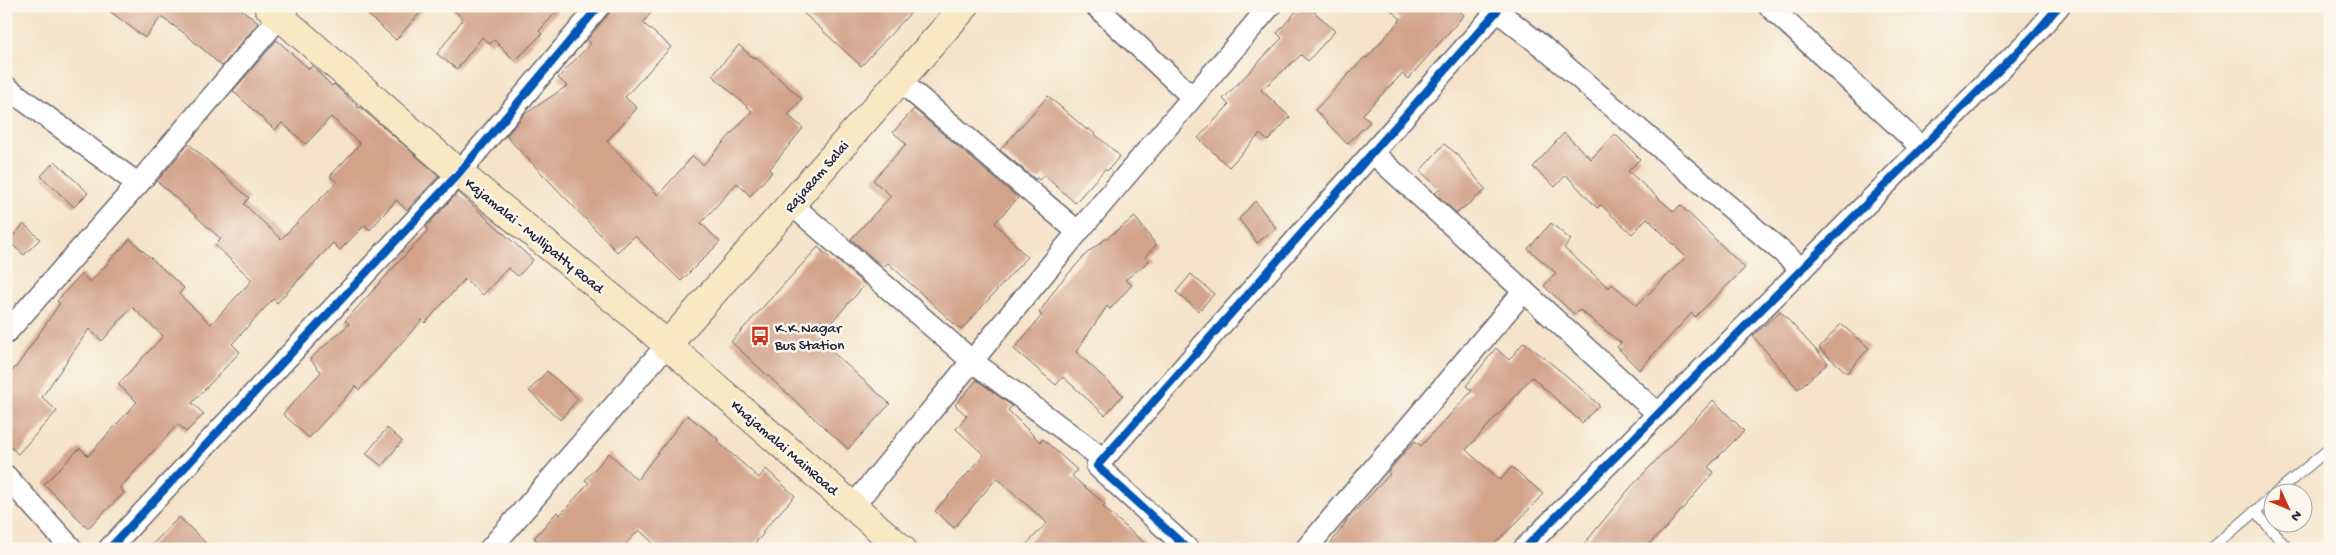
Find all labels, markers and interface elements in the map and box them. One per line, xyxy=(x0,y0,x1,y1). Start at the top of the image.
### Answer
street label: RajaRam Salai xyxy=(781,138,854,217)
street label: Kajamalai - Mullipatty Road xyxy=(460,175,608,299)
place label: K.K.Nagar Bus Station xyxy=(774,320,844,355)
bus stop icon: K.K.Nagar Bus Station xyxy=(749,325,771,347)
street label: Khajamalai MainRoad xyxy=(726,397,842,501)
north arrow xyxy=(2264,482,2314,532)
text: N xyxy=(2286,506,2305,524)

